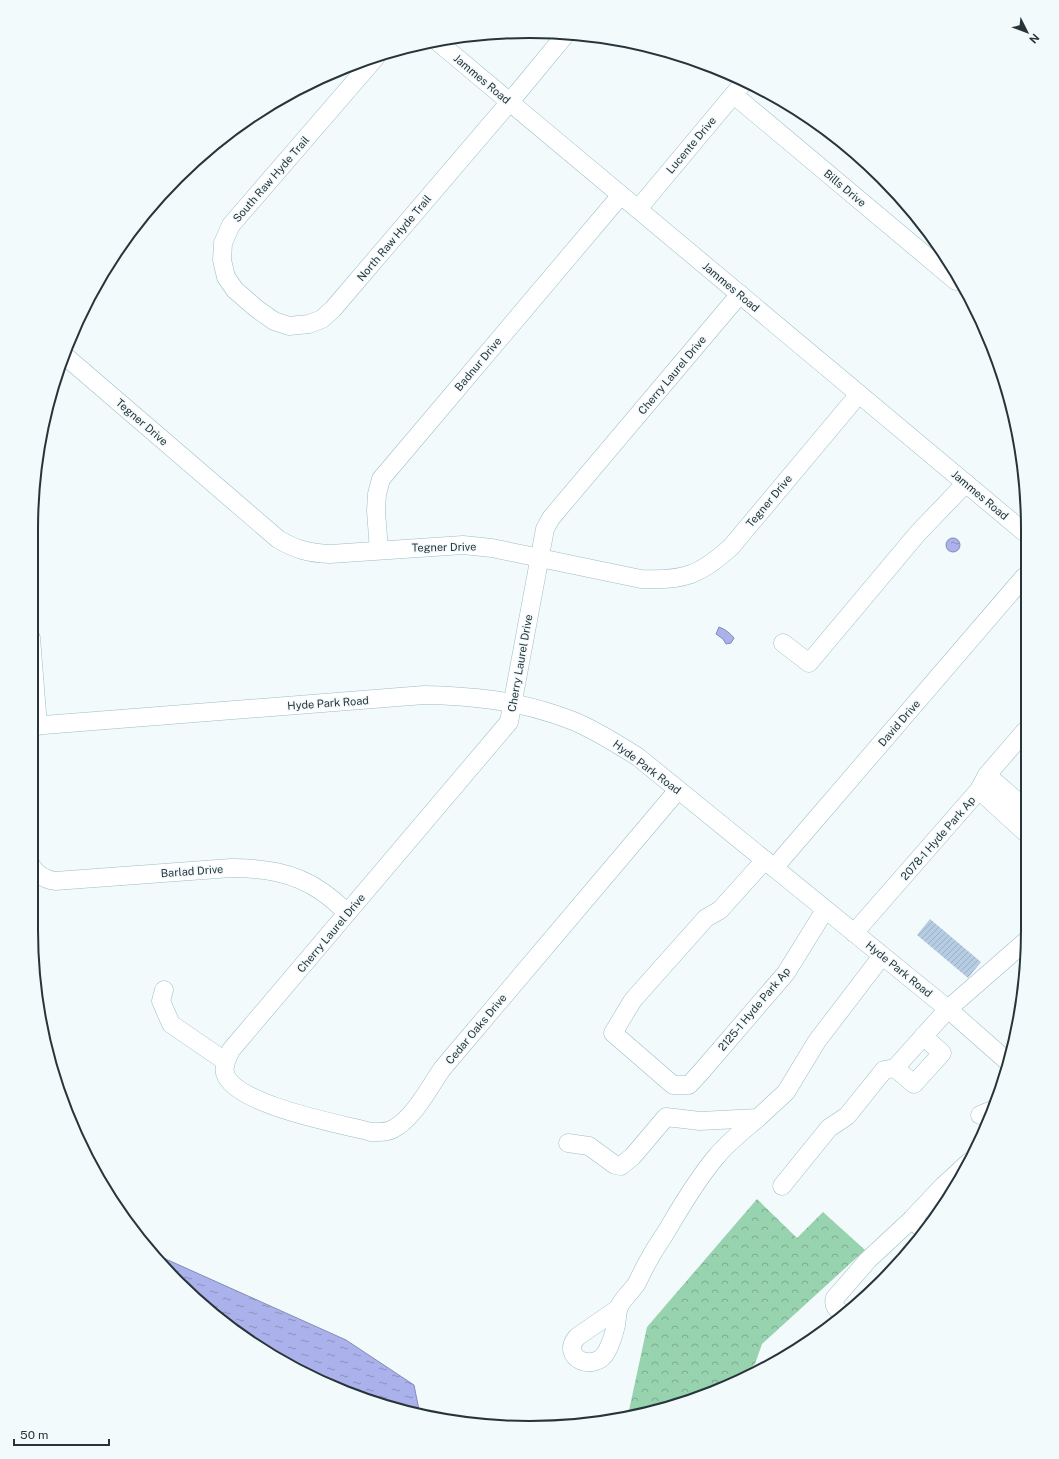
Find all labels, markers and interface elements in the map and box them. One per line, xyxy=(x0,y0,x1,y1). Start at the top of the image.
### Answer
north arrow xyxy=(1007,12,1047,52)
text: N xyxy=(1027,31,1042,46)
street label: Jammes Road xyxy=(451,52,513,106)
street label: Lucente Drive xyxy=(664,114,718,176)
street label: South Raw Hyde Trail xyxy=(230,134,312,224)
street label: Bills Drive xyxy=(822,167,868,209)
street label: North Raw Hyde Trail xyxy=(355,193,433,283)
street label: Jammes Road xyxy=(700,260,762,314)
street label: Cherry Laurel Drive xyxy=(636,333,708,417)
street label: Badnur Drive xyxy=(452,335,504,393)
street label: Tegner Drive xyxy=(114,396,170,448)
street label: Jammes Road xyxy=(949,468,1011,522)
street label: Tegner Drive xyxy=(744,472,794,530)
street label: Tegner Drive xyxy=(412,540,476,554)
street label: Cherry Laurel Drive xyxy=(506,613,534,713)
street label: Hyde Park Road xyxy=(287,694,369,712)
street label: David Drive xyxy=(876,697,922,749)
street label: Hyde Park Road xyxy=(611,738,683,796)
street label: 2078-1 Hyde Park Ap xyxy=(898,793,978,882)
street label: Barlad Drive xyxy=(160,863,224,879)
street label: Cherry Laurel Drive xyxy=(295,891,367,975)
street label: Hyde Park Road xyxy=(863,939,935,999)
street label: 2125-1 Hyde Park Ap xyxy=(716,965,793,1053)
street label: Cedar Oaks Drive xyxy=(443,991,509,1067)
scale bar xyxy=(14,1421,109,1447)
text: 50 m xyxy=(20,1428,48,1442)

